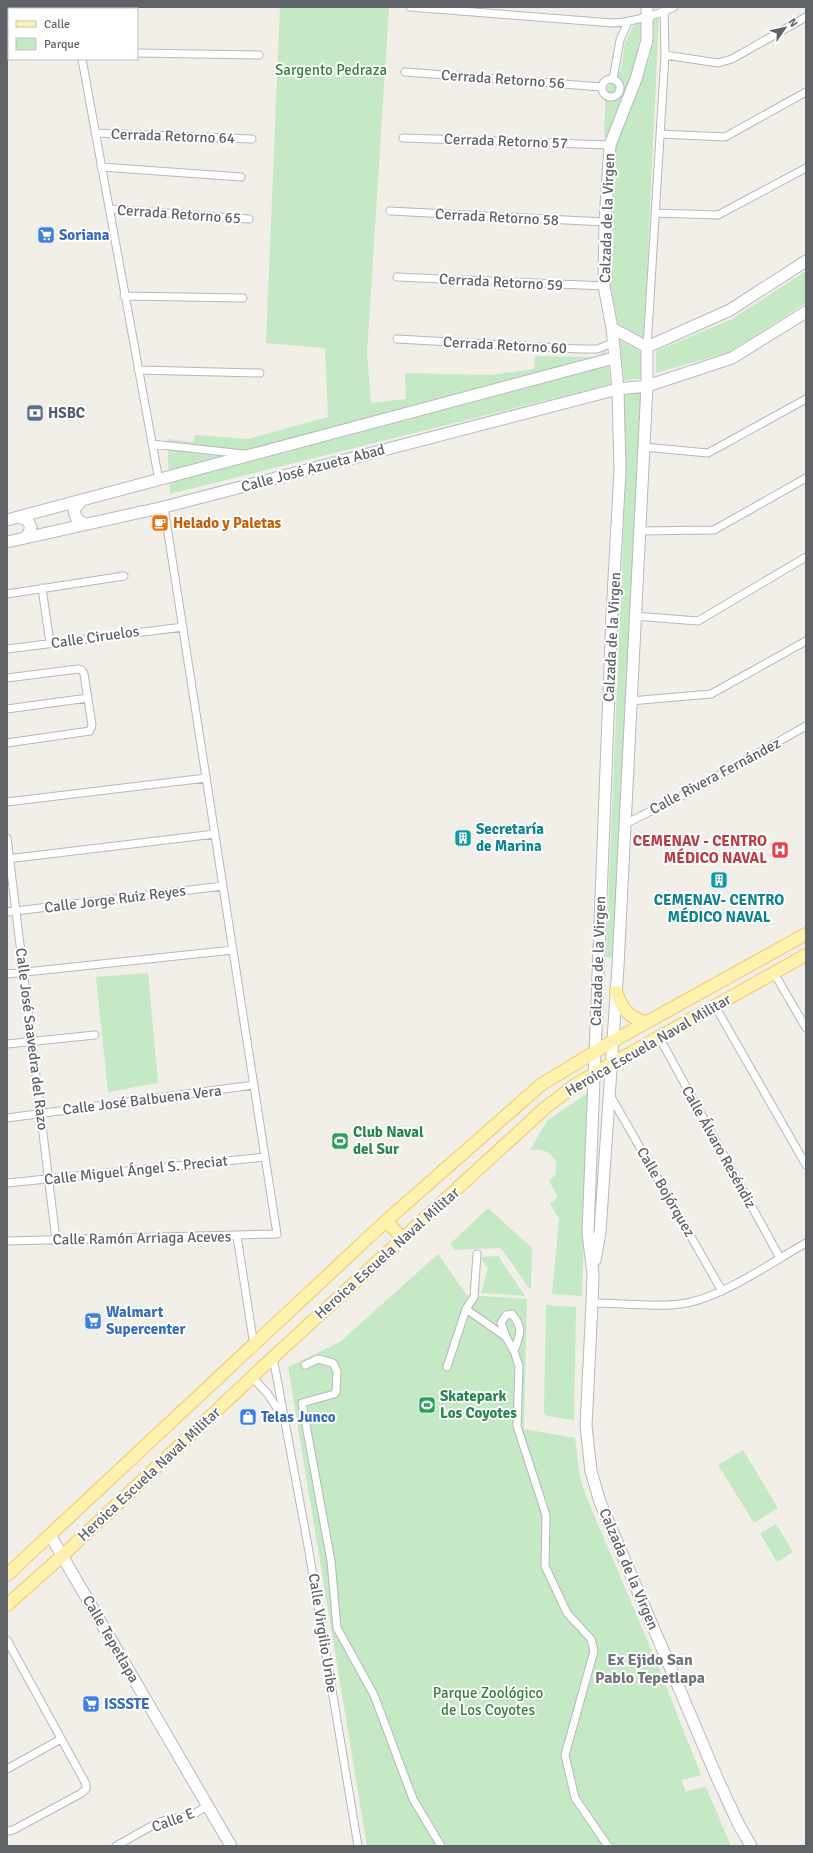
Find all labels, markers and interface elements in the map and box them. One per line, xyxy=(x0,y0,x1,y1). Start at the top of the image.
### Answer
legend xyxy=(8,8,138,60)
north arrow xyxy=(765,8,805,48)
text: N xyxy=(785,16,800,29)
text: Calle xyxy=(44,17,70,32)
text: Parque xyxy=(44,37,80,52)
park label: Sargento Pedraza xyxy=(275,61,387,79)
street label: Cerrada Retorno 56 xyxy=(441,66,565,92)
street label: Cerrada Retorno 64 xyxy=(111,125,235,147)
street label: Cerrada Retorno 57 xyxy=(444,130,568,152)
street label: Calzada de la Virgen xyxy=(596,153,618,283)
street label: Cerrada Retorno 65 xyxy=(117,201,241,227)
street label: Cerrada Retorno 58 xyxy=(435,205,559,229)
supermarket icon: Soriana xyxy=(36,225,56,245)
place label: Soriana xyxy=(59,226,110,244)
street label: Cerrada Retorno 59 xyxy=(439,270,563,294)
street label: Cerrada Retorno 60 xyxy=(443,333,567,357)
bank icon: HSBC xyxy=(25,403,45,423)
place label: HSBC xyxy=(48,404,85,422)
street label: Calle José Azueta Abad xyxy=(239,440,387,496)
cafe icon: Helado y Paletas xyxy=(150,513,170,533)
place label: Helado y Paletas xyxy=(173,514,282,532)
street label: Calzada de la Virgen xyxy=(600,572,624,702)
street label: Calle Ciruelos xyxy=(50,622,141,652)
street label: Calle Rivera Fernández xyxy=(646,734,784,818)
place label: Secretaría de Marina xyxy=(476,820,544,855)
building icon: Secretaría de Marina xyxy=(453,828,473,848)
place label: CEMENAV - CENTRO MÉDICO NAVAL xyxy=(633,832,767,867)
hospital icon: CEMENAV - CENTRO MÉDICO NAVAL xyxy=(770,840,790,860)
building icon: CEMENAV- CENTRO MÉDICO NAVAL xyxy=(709,870,729,890)
street label: Calle Jorge Ruiz Reyes xyxy=(43,881,187,917)
place label: CEMENAV- CENTRO MÉDICO NAVAL xyxy=(654,891,784,926)
street label: Calzada de la Virgen xyxy=(587,896,609,1026)
street label: Calle José Saavedra del Razo xyxy=(12,947,52,1131)
street label: Heroica Escuela Naval Militar xyxy=(562,990,734,1100)
street label: Calle José Balbuena Vera xyxy=(62,1081,222,1119)
street label: Calle Álvaro Reséndiz xyxy=(678,1082,761,1212)
place label: Club Naval del Sur xyxy=(353,1123,424,1158)
sports icon: Club Naval del Sur xyxy=(330,1131,350,1151)
street label: Calle Bojórquez xyxy=(633,1144,699,1240)
street label: Calle Miguel Ángel S. Preciat xyxy=(43,1150,229,1189)
street label: Heroica Escuela Naval Militar xyxy=(311,1183,463,1323)
street label: Calle Ramón Arriaga Aceves xyxy=(53,1227,232,1249)
place label: Walmart Supercenter xyxy=(106,1303,185,1338)
supermarket icon: Walmart Supercenter xyxy=(83,1311,103,1331)
place label: Skatepark Los Coyotes xyxy=(440,1387,517,1422)
sports icon: Skatepark Los Coyotes xyxy=(417,1395,437,1415)
street label: Heroica Escuela Naval Militar xyxy=(74,1403,224,1545)
shop icon: Telas Junco xyxy=(238,1407,258,1427)
place label: Telas Junco xyxy=(261,1408,336,1426)
street label: Calzada de la Virgen xyxy=(595,1506,663,1632)
street label: Calle Virgilio Uribe xyxy=(305,1572,341,1694)
street label: Calle Tepetlapa xyxy=(79,1592,143,1686)
district label: Ex Ejido San Pablo Tepetlapa xyxy=(595,1650,705,1688)
park label: Parque Zoológico de Los Coyotes xyxy=(433,1684,543,1719)
supermarket icon: ISSSTE xyxy=(81,1694,101,1714)
place label: ISSSTE xyxy=(104,1695,150,1713)
street label: Calle E xyxy=(149,1804,197,1836)

